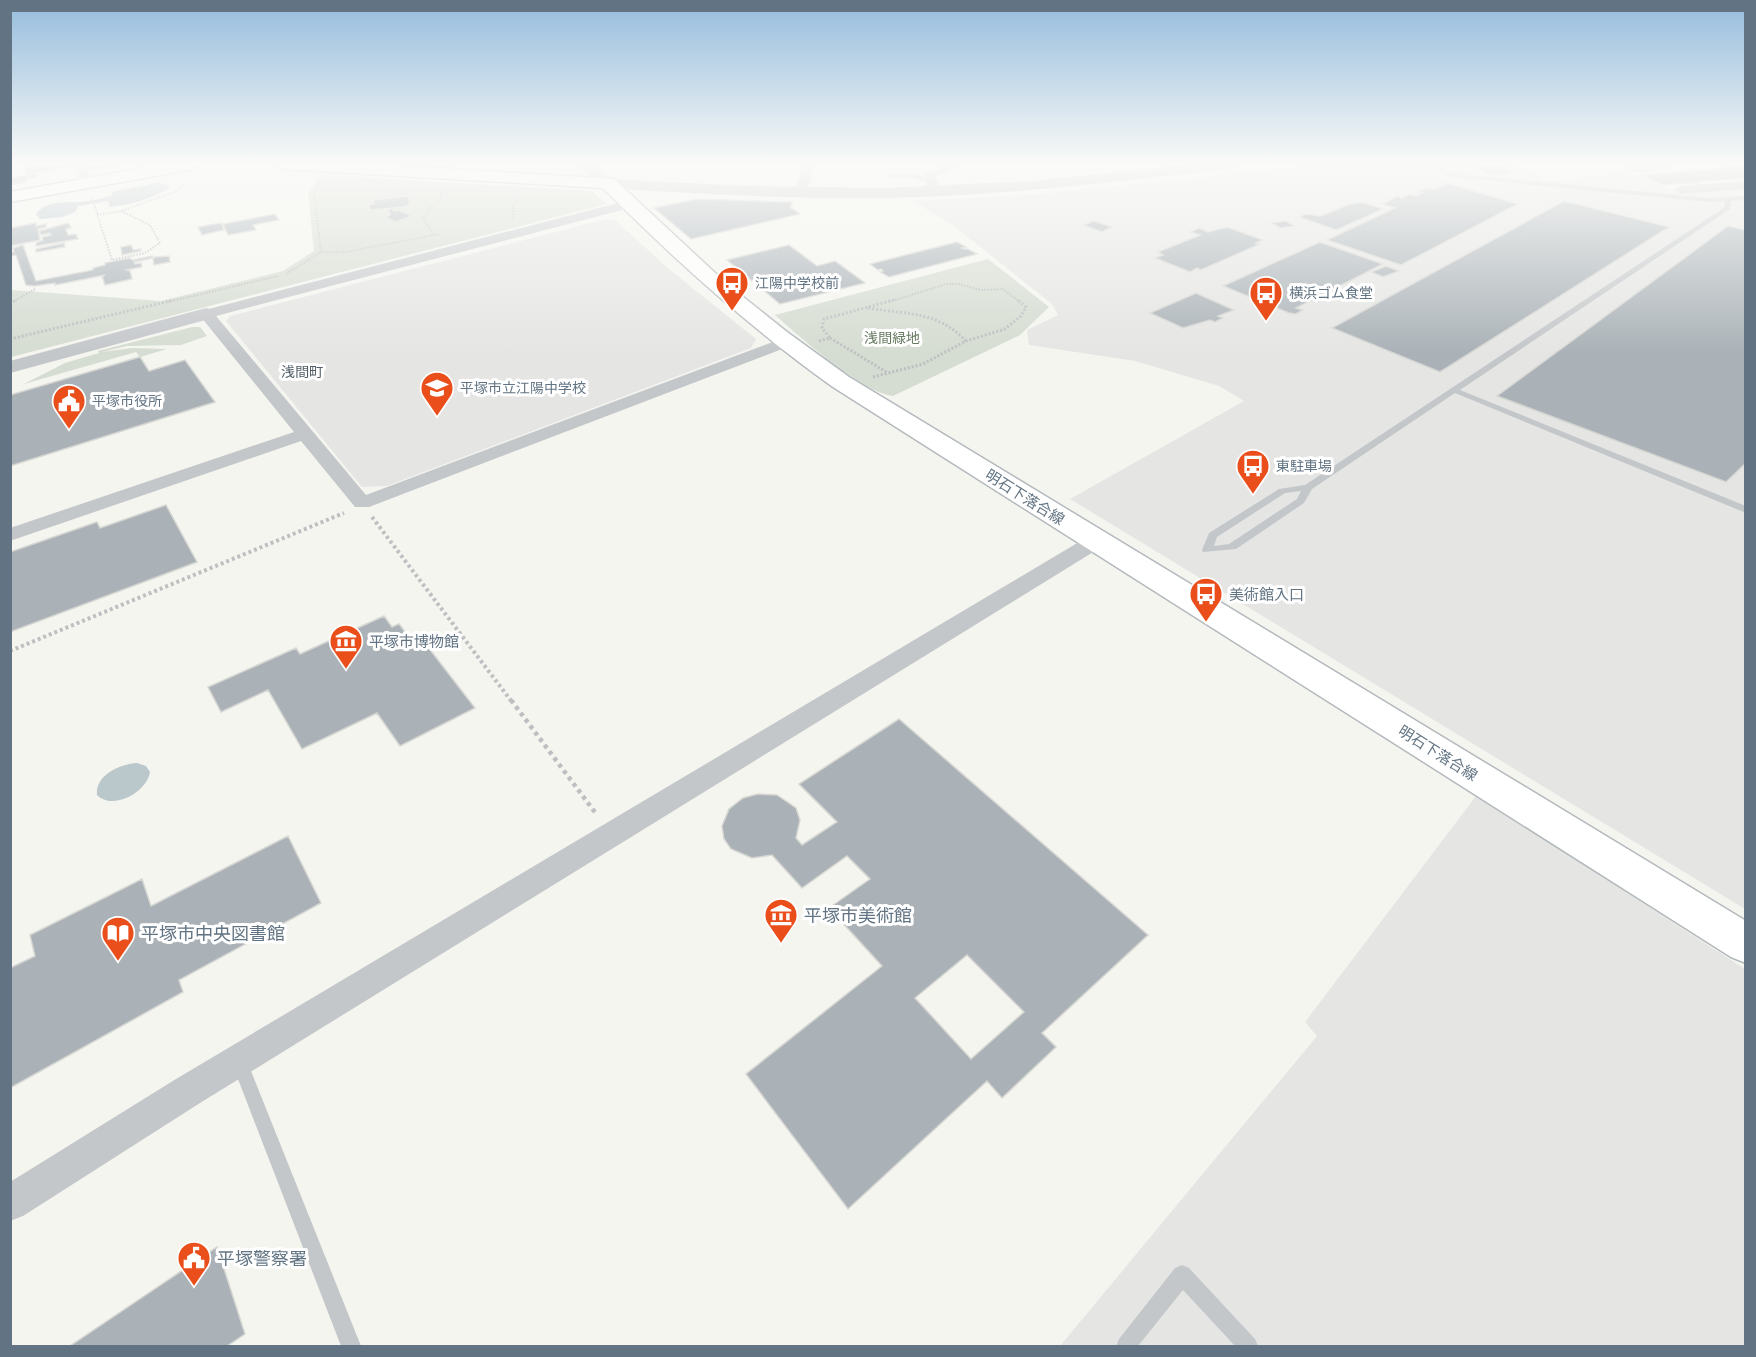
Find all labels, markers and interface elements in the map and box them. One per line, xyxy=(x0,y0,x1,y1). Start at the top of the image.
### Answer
bus stop icon: 江陽中学校前 xyxy=(714,265,750,312)
place label: 江陽中学校前 xyxy=(755,274,839,292)
bus stop icon: 横浜ゴム食堂 xyxy=(1248,275,1284,322)
place label: 横浜ゴム食堂 xyxy=(1289,284,1373,302)
park label: 浅間緑地 xyxy=(864,329,920,347)
district label: 浅間町 xyxy=(281,363,323,381)
school or university icon: 平塚市立江陽中学校 xyxy=(419,370,455,417)
place label: 平塚市立江陽中学校 xyxy=(460,379,586,397)
public building icon: 平塚市役所 xyxy=(51,383,87,430)
place label: 平塚市役所 xyxy=(92,392,162,410)
bus stop icon: 東駐車場 xyxy=(1235,448,1271,495)
place label: 東駐車場 xyxy=(1276,457,1332,475)
street label: 明石下落合線 xyxy=(982,465,1068,529)
bus stop icon: 美術館入口 xyxy=(1188,576,1224,623)
place label: 美術館入口 xyxy=(1229,585,1304,604)
museum icon: 平塚市博物館 xyxy=(328,623,364,670)
place label: 平塚市博物館 xyxy=(369,632,459,651)
street label: 明石下落合線 xyxy=(1395,721,1481,785)
museum icon: 平塚市美術館 xyxy=(763,897,799,944)
place label: 平塚市美術館 xyxy=(804,904,912,927)
library icon: 平塚市中央図書館 xyxy=(100,915,136,962)
place label: 平塚市中央図書館 xyxy=(141,922,285,945)
public building icon: 平塚警察署 xyxy=(176,1240,212,1287)
place label: 平塚警察署 xyxy=(217,1247,307,1270)

